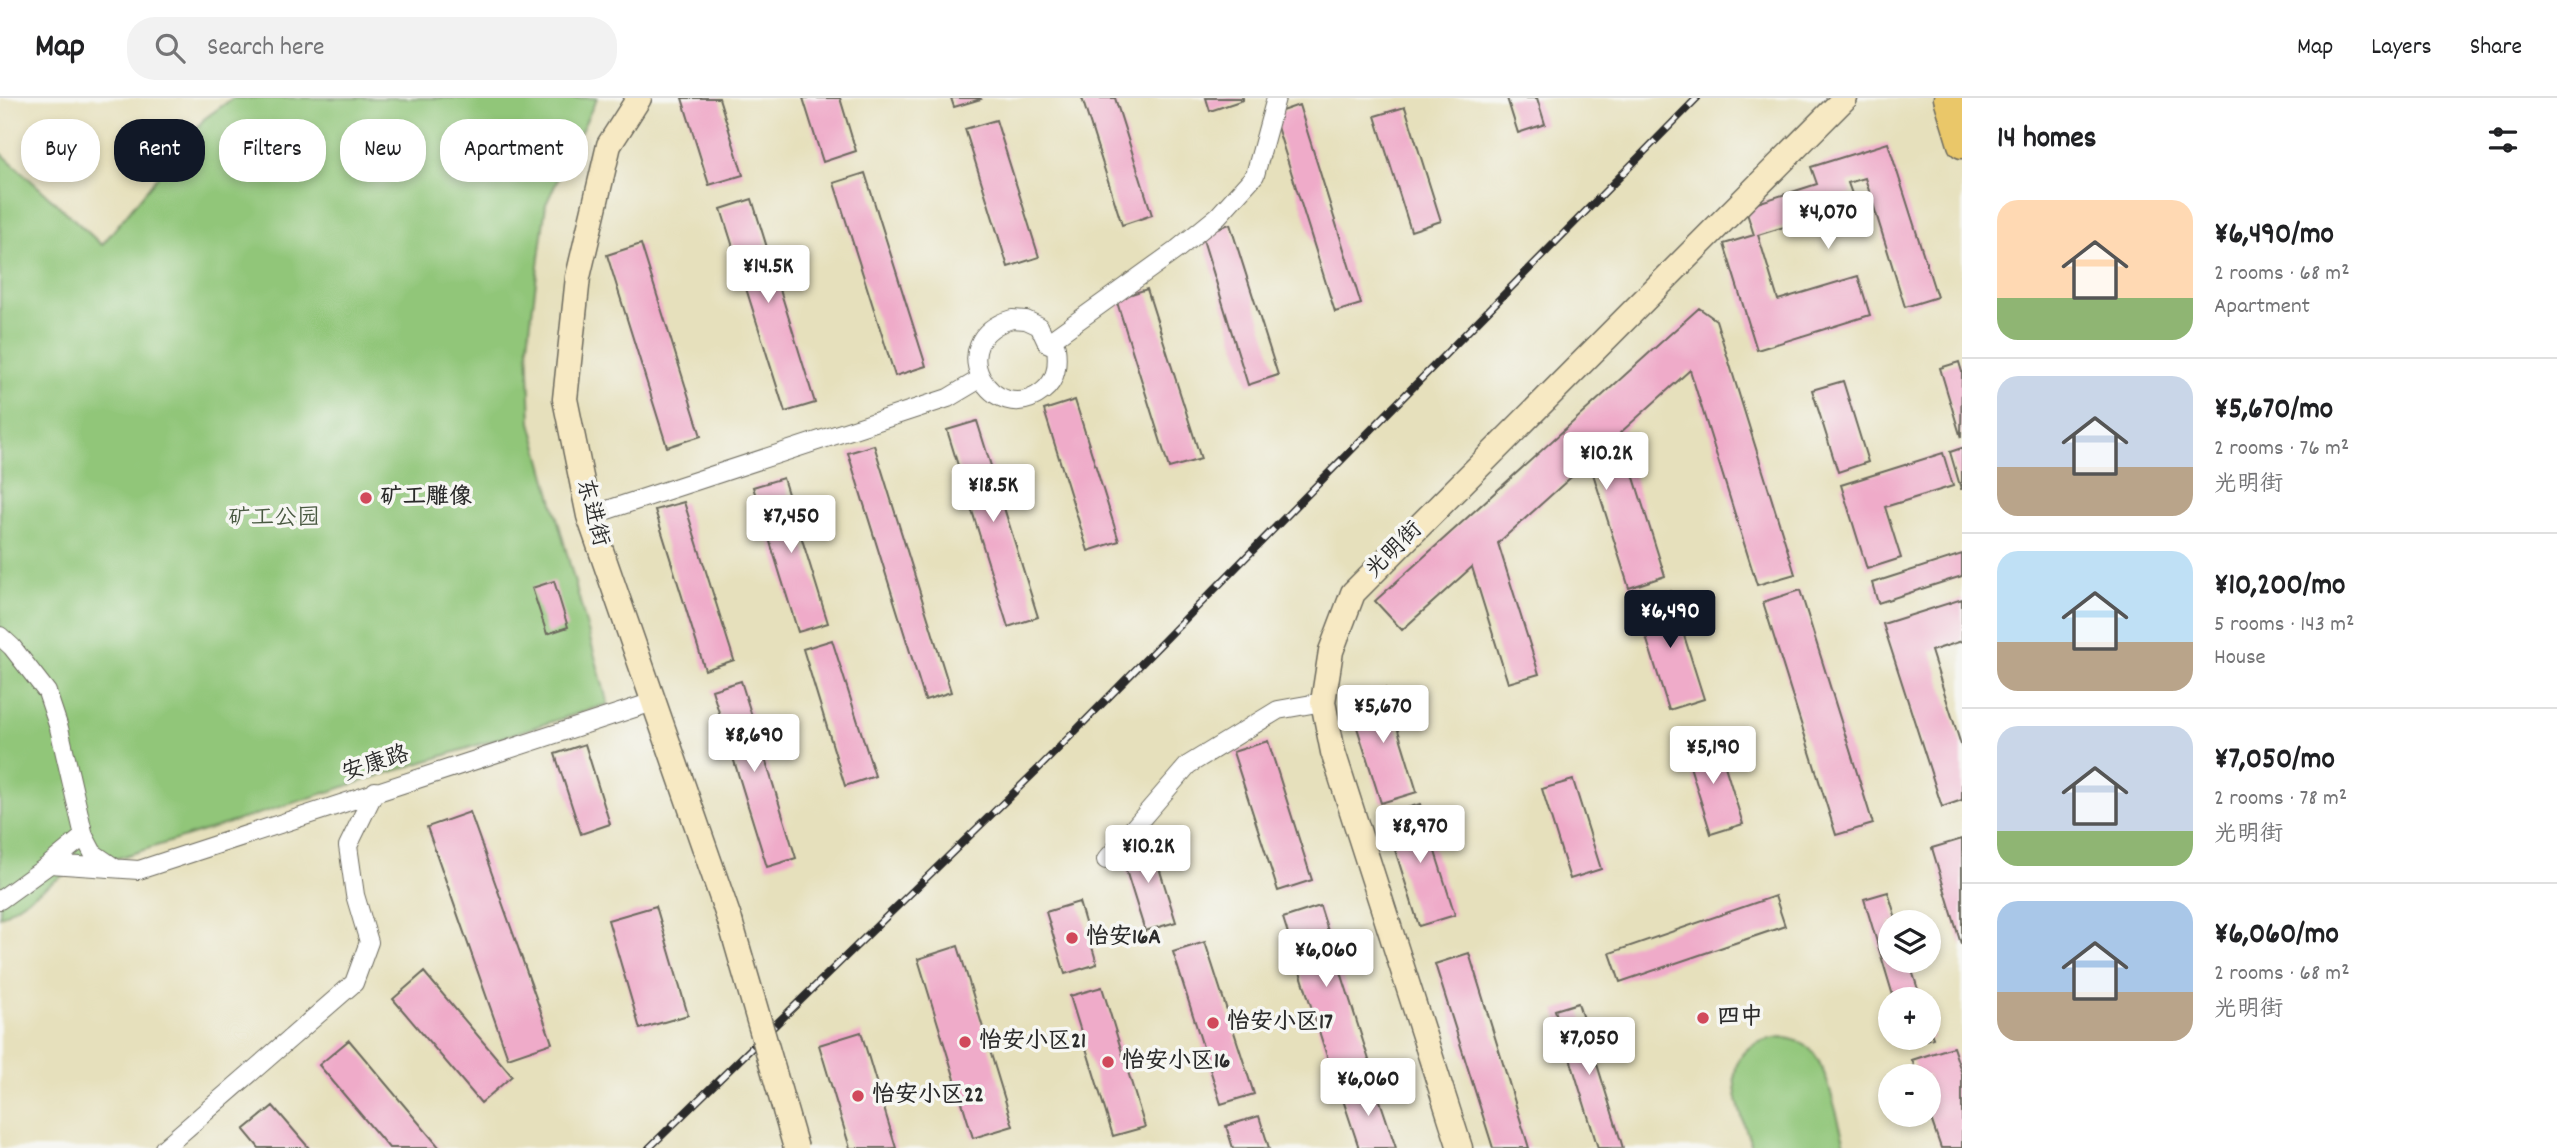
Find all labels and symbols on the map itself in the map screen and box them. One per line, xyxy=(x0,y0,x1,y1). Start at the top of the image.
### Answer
pin: ¥4,070 xyxy=(1771,192,1885,251)
pin: ¥14.5K xyxy=(711,246,825,305)
pin: ¥10.2K xyxy=(1549,432,1663,492)
pin: ¥18.5K xyxy=(936,464,1050,524)
street label: 东进街 xyxy=(566,475,616,551)
place label: 矿工雕像 xyxy=(380,482,472,515)
marker: 矿工雕像 xyxy=(358,490,374,506)
pin: ¥7,450 xyxy=(734,496,848,555)
park label: 矿工公园 xyxy=(228,503,320,536)
street label: 光明街 xyxy=(1359,515,1431,587)
pin: ¥6,490 xyxy=(1613,590,1727,650)
pin: ¥5,670 xyxy=(1326,686,1440,745)
pin: ¥8,690 xyxy=(697,714,811,774)
pin: ¥5,190 xyxy=(1656,726,1770,786)
street label: 安康路 xyxy=(338,739,414,791)
pin: ¥8,970 xyxy=(1363,806,1477,865)
pin: ¥10.2K xyxy=(1091,826,1205,885)
place label: 怡安16A xyxy=(1086,922,1161,955)
marker: 怡安16A xyxy=(1064,930,1080,946)
pin: ¥6,060 xyxy=(1269,930,1383,989)
place label: 四中 xyxy=(1717,1002,1763,1035)
place label: 怡安小区17 xyxy=(1227,1007,1333,1040)
marker: 四中 xyxy=(1695,1010,1711,1026)
marker: 怡安小区17 xyxy=(1205,1015,1221,1031)
pin: ¥7,050 xyxy=(1532,1018,1646,1077)
place label: 怡安小区21 xyxy=(979,1026,1086,1059)
marker: 怡安小区21 xyxy=(957,1034,973,1050)
place label: 怡安小区16 xyxy=(1122,1046,1230,1079)
marker: 怡安小区16 xyxy=(1100,1054,1116,1070)
pin: ¥6,060 xyxy=(1311,1058,1425,1118)
place label: 怡安小区22 xyxy=(872,1080,984,1113)
marker: 怡安小区22 xyxy=(850,1088,866,1104)

